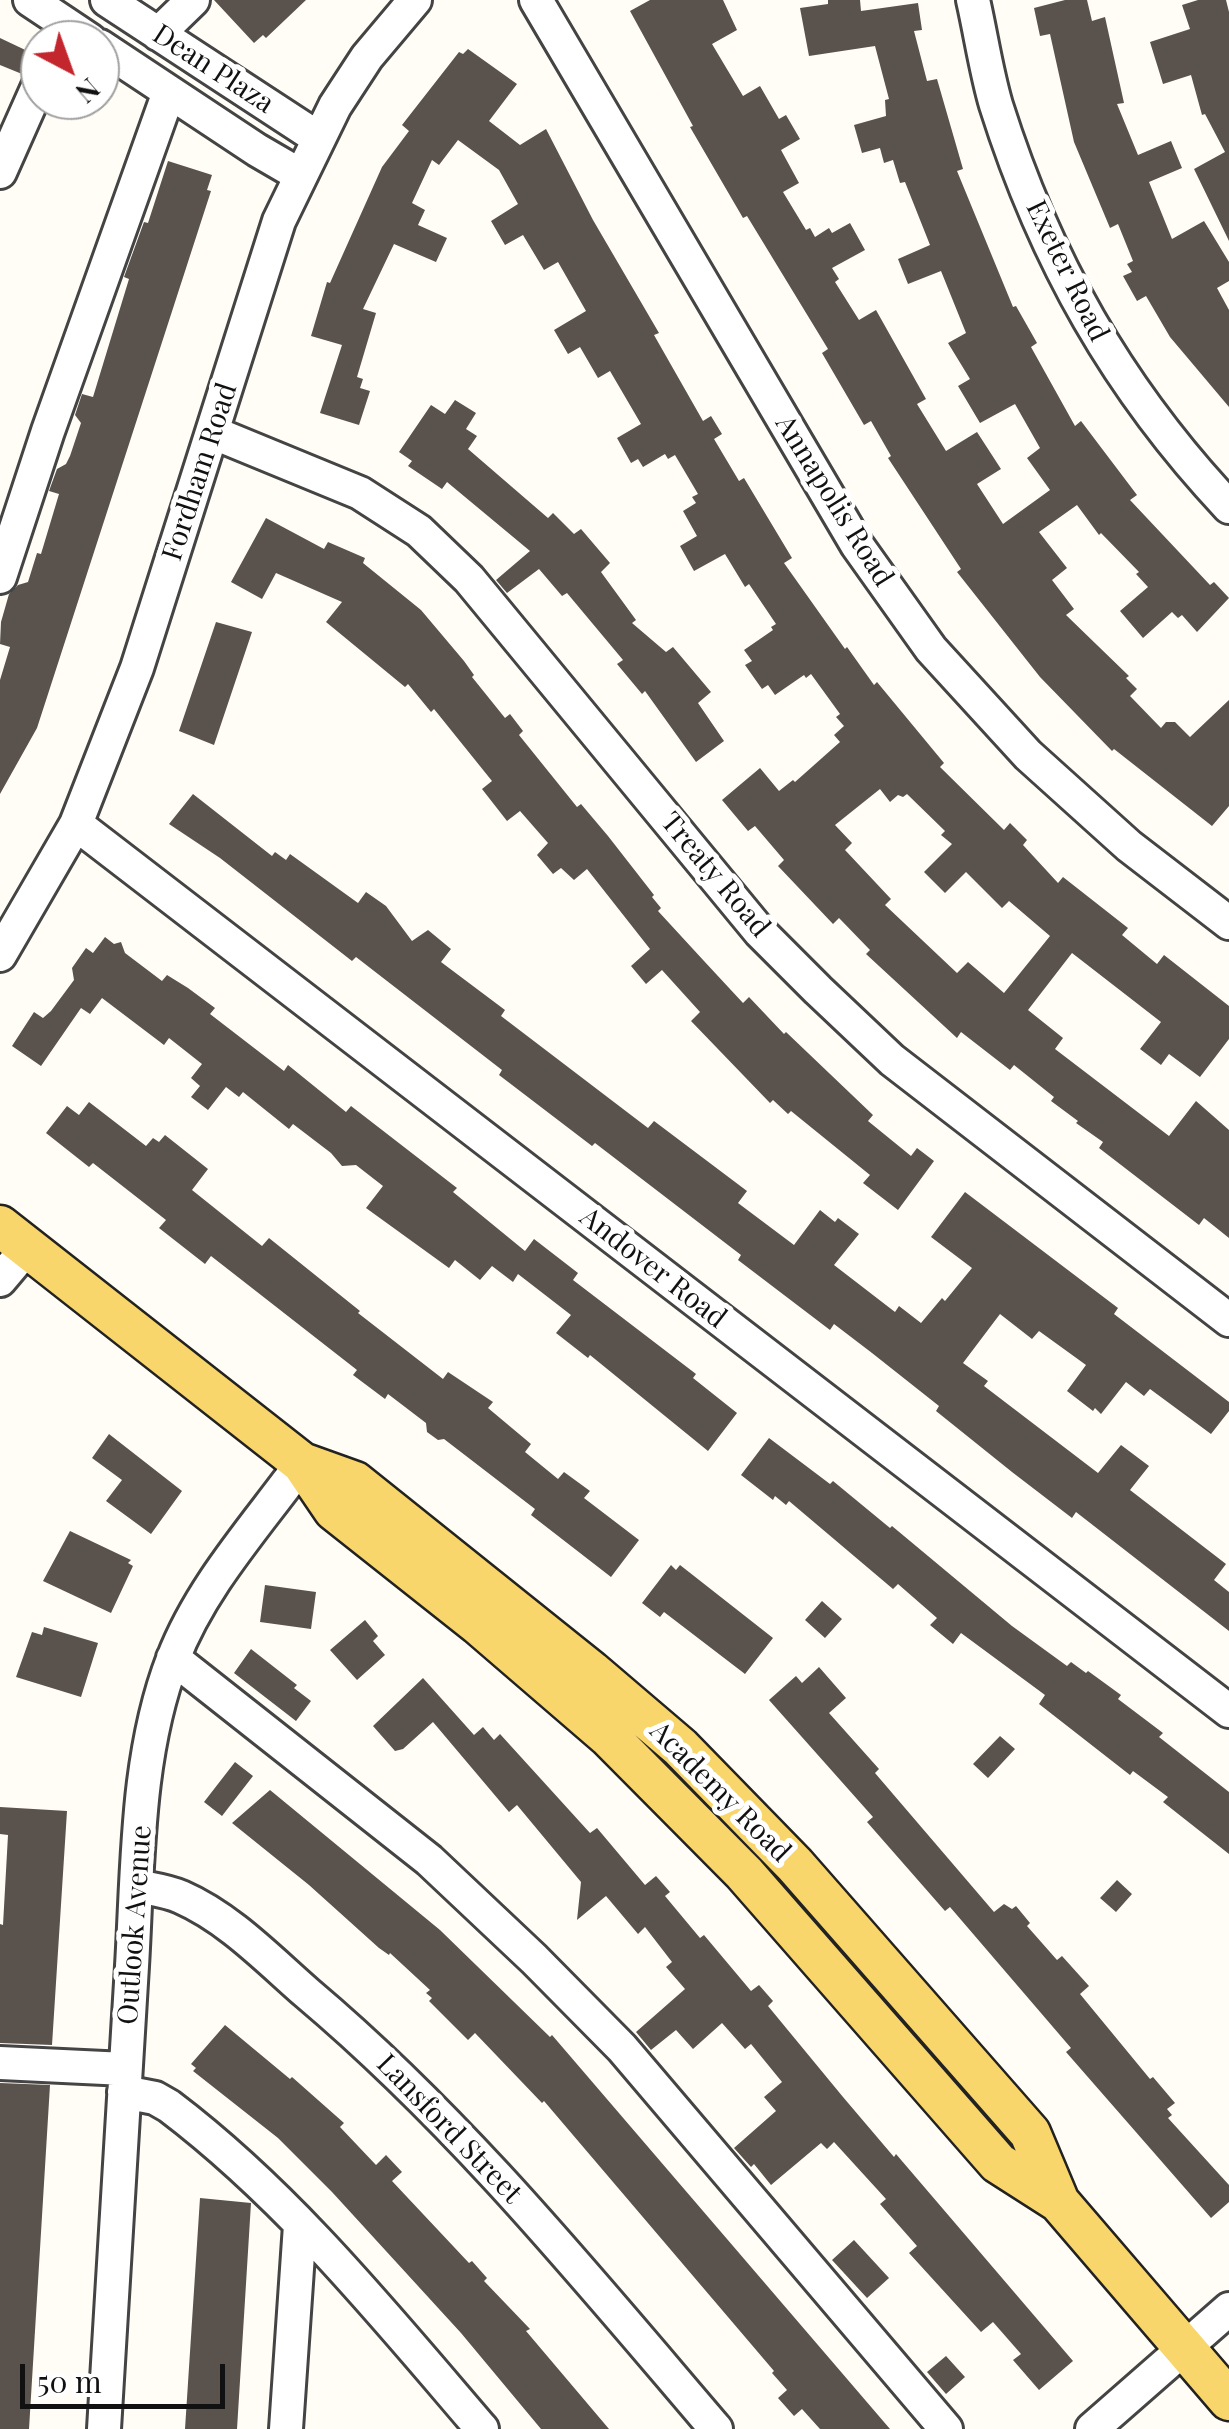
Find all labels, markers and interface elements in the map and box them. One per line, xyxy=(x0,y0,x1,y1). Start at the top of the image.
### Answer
street label: Dean Plaza xyxy=(146,17,280,121)
north arrow xyxy=(20,20,120,120)
text: N xyxy=(69,71,108,112)
street label: Exeter Road xyxy=(1018,195,1116,347)
street label: Fordham Road xyxy=(155,379,245,565)
street label: Annapolis Road xyxy=(768,409,900,593)
street label: Treaty Road xyxy=(653,806,777,944)
street label: Andover Road xyxy=(573,1200,733,1336)
street label: Academy Road xyxy=(643,1715,797,1869)
street label: Outlook Avenue xyxy=(111,1824,159,2026)
street label: Lansford Street xyxy=(369,2048,529,2210)
scale bar xyxy=(25,2344,230,2406)
text: 50 m xyxy=(37,2361,102,2401)

